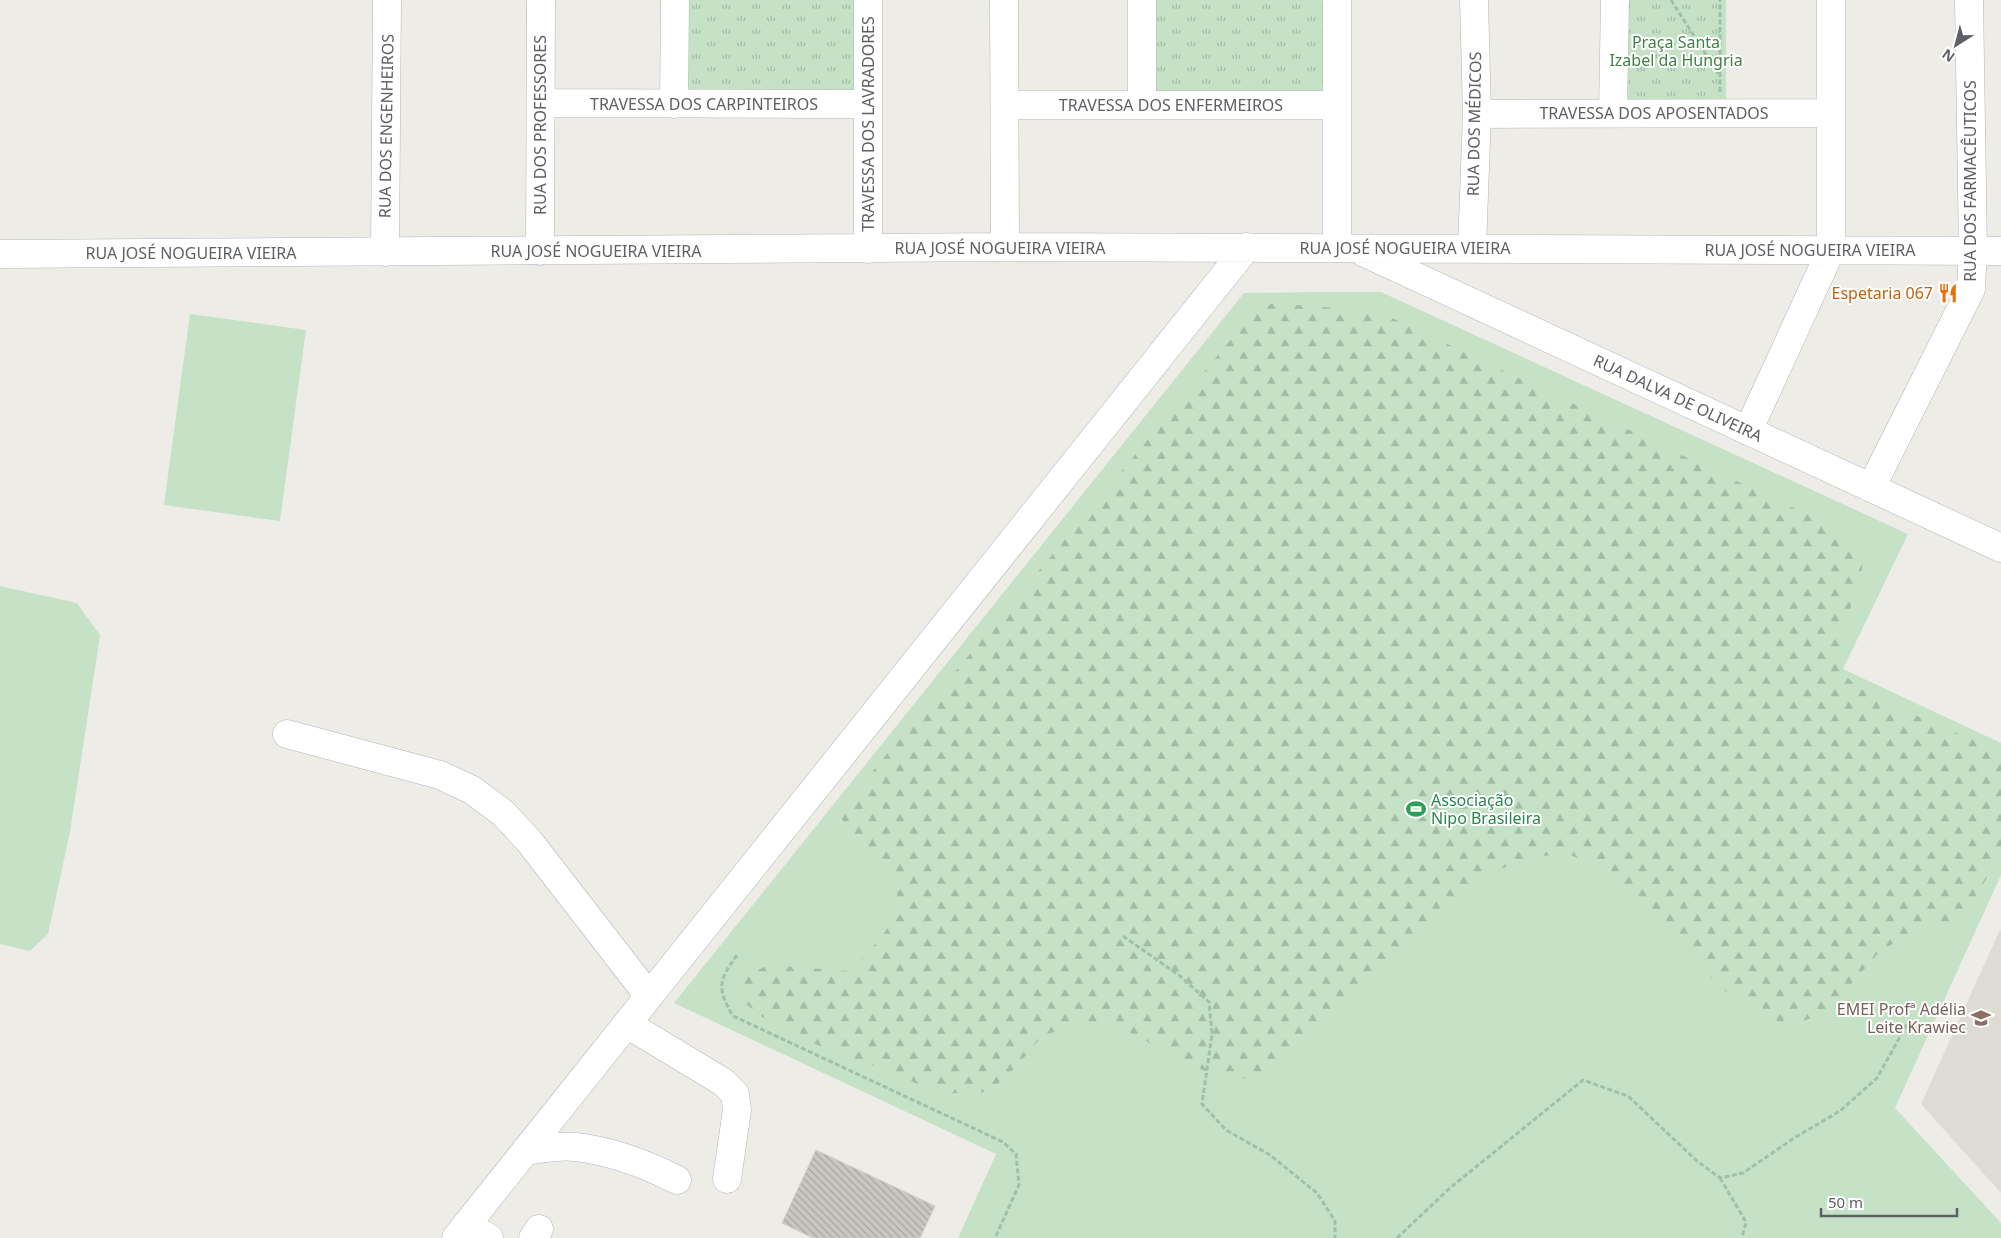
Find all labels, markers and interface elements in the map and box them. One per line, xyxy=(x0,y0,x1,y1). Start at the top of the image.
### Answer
street label: TRAVESSA DOS LAVRADORES xyxy=(857,16,879,232)
north arrow xyxy=(1931,20,1981,70)
park label: Praça Santa Izabel da Hungria xyxy=(1609,31,1743,71)
street label: RUA DOS ENGENHEIROS xyxy=(373,34,399,218)
street label: RUA DOS PROFESSORES xyxy=(529,35,551,215)
text: N xyxy=(1938,45,1958,67)
street label: RUA DOS MÉDICOS xyxy=(1462,51,1486,196)
street label: RUA DOS FARMACÊUTICOS xyxy=(1959,80,1981,282)
street label: TRAVESSA DOS CARPINTEIROS xyxy=(590,93,818,115)
street label: TRAVESSA DOS ENFERMEIROS xyxy=(1059,94,1283,116)
street label: TRAVESSA DOS APOSENTADOS xyxy=(1539,102,1769,124)
street label: RUA JOSÉ NOGUEIRA VIEIRA xyxy=(895,237,1106,259)
street label: RUA JOSÉ NOGUEIRA VIEIRA xyxy=(1300,237,1511,259)
street label: RUA JOSÉ NOGUEIRA VIEIRA xyxy=(1705,239,1916,261)
street label: RUA JOSÉ NOGUEIRA VIEIRA xyxy=(491,240,702,262)
street label: RUA JOSÉ NOGUEIRA VIEIRA xyxy=(86,242,297,264)
place label: Espetaria 067 xyxy=(1831,282,1933,304)
restaurant icon: Espetaria 067 xyxy=(1937,282,1959,304)
street label: RUA DALVA DE OLIVEIRA xyxy=(1590,349,1767,447)
place label: Associação Nipo Brasileira xyxy=(1431,789,1541,829)
sports icon: Associação Nipo Brasileira xyxy=(1405,798,1427,820)
place label: EMEI Profª Adélia Leite Krawiec xyxy=(1837,998,1966,1038)
school or university icon: EMEI Profª Adélia Leite Krawiec xyxy=(1970,1007,1992,1029)
scale bar xyxy=(1821,1186,1957,1218)
text: 50 m xyxy=(1828,1192,1863,1212)

